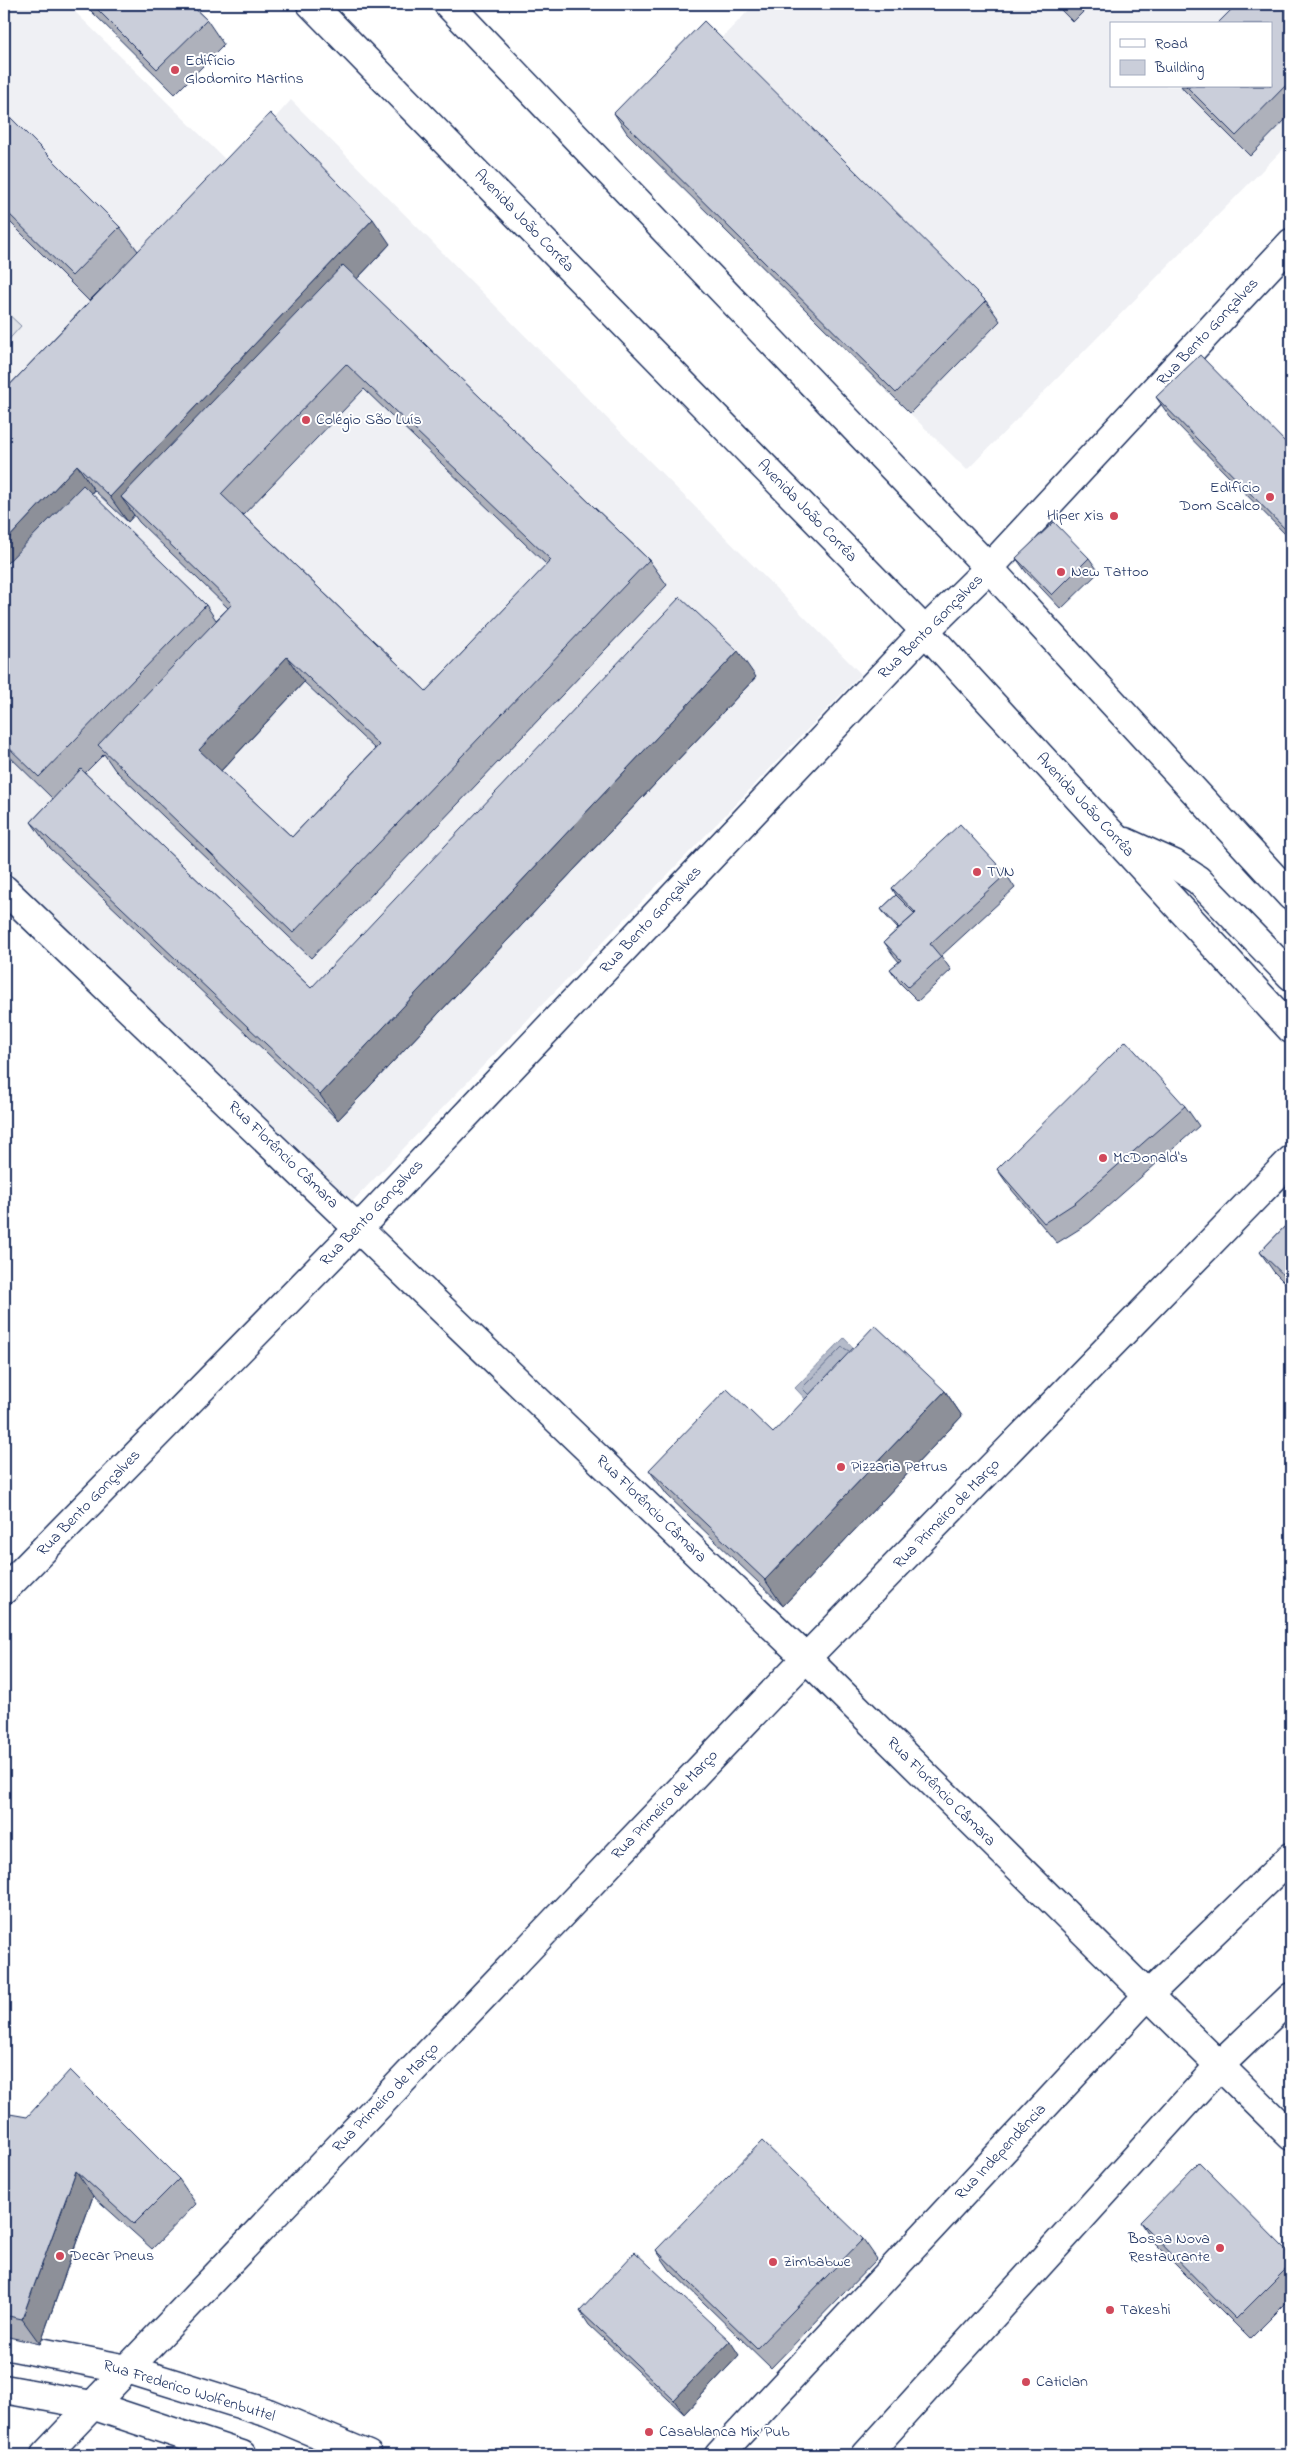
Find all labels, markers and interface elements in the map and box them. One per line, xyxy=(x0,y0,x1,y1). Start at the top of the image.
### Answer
legend xyxy=(1110,22,1272,88)
text: Road xyxy=(1155,33,1188,55)
place label: Edifício Glodomiro Martins xyxy=(185,49,304,91)
text: Building xyxy=(1154,57,1204,80)
marker: Edifício Glodomiro Martins xyxy=(169,64,181,76)
street label: Avenida João Corrêa xyxy=(468,164,580,278)
street label: Rua Bento Gonçalves xyxy=(1151,272,1265,392)
place label: Colégio São Luís xyxy=(316,408,422,432)
marker: Colégio São Luís xyxy=(300,414,312,426)
street label: Avenida João Corrêa xyxy=(751,454,863,568)
place label: Edifício Dom Scalco xyxy=(1178,476,1260,518)
marker: Edifício Dom Scalco xyxy=(1264,491,1276,503)
place label: Hiper Xis xyxy=(1047,504,1104,528)
marker: Hiper Xis xyxy=(1108,510,1120,522)
place label: New Tattoo xyxy=(1071,560,1149,584)
marker: New Tattoo xyxy=(1055,566,1067,578)
street label: Rua Bento Gonçalves xyxy=(873,569,989,685)
street label: Avenida João Corrêa xyxy=(1030,747,1140,863)
street label: Rua Bento Gonçalves xyxy=(594,860,708,980)
place label: TVN xyxy=(987,860,1015,884)
marker: TVN xyxy=(971,866,983,878)
street label: Rua Florêncio Câmara xyxy=(222,1096,344,1214)
place label: McDonald's xyxy=(1113,1146,1188,1170)
marker: McDonald's xyxy=(1097,1152,1109,1164)
street label: Rua Bento Gonçalves xyxy=(314,1154,430,1272)
street label: Rua Bento Gonçalves xyxy=(31,1444,147,1562)
street label: Rua Florêncio Câmara xyxy=(590,1450,712,1568)
street label: Rua Primeiro de Março xyxy=(888,1453,1006,1575)
place label: Pizzaria Petrus xyxy=(851,1455,948,1479)
marker: Pizzaria Petrus xyxy=(835,1461,847,1473)
street label: Rua Florêncio Câmara xyxy=(881,1732,1001,1852)
street label: Rua Primeiro de Março xyxy=(606,1744,724,1866)
street label: Rua Primeiro de Março xyxy=(327,2037,445,2159)
street label: Rua Independência xyxy=(950,2098,1052,2206)
place label: Bossa Nova Restaurante xyxy=(1127,2227,1211,2269)
marker: Bossa Nova Restaurante xyxy=(1214,2242,1226,2254)
place label: Decar Pneus xyxy=(69,2244,154,2268)
marker: Decar Pneus xyxy=(54,2250,66,2262)
place label: Zimbabwe xyxy=(783,2250,851,2274)
marker: Zimbabwe xyxy=(767,2256,779,2268)
place label: Takeshi xyxy=(1120,2298,1171,2322)
marker: Takeshi xyxy=(1104,2304,1116,2316)
street label: Rua Frederico Wolfenbuttel xyxy=(100,2353,278,2429)
place label: Caticlan xyxy=(1036,2370,1088,2394)
marker: Caticlan xyxy=(1020,2376,1032,2388)
place label: Casablanca Mix Pub xyxy=(659,2420,790,2444)
marker: Casablanca Mix Pub xyxy=(643,2426,655,2438)

